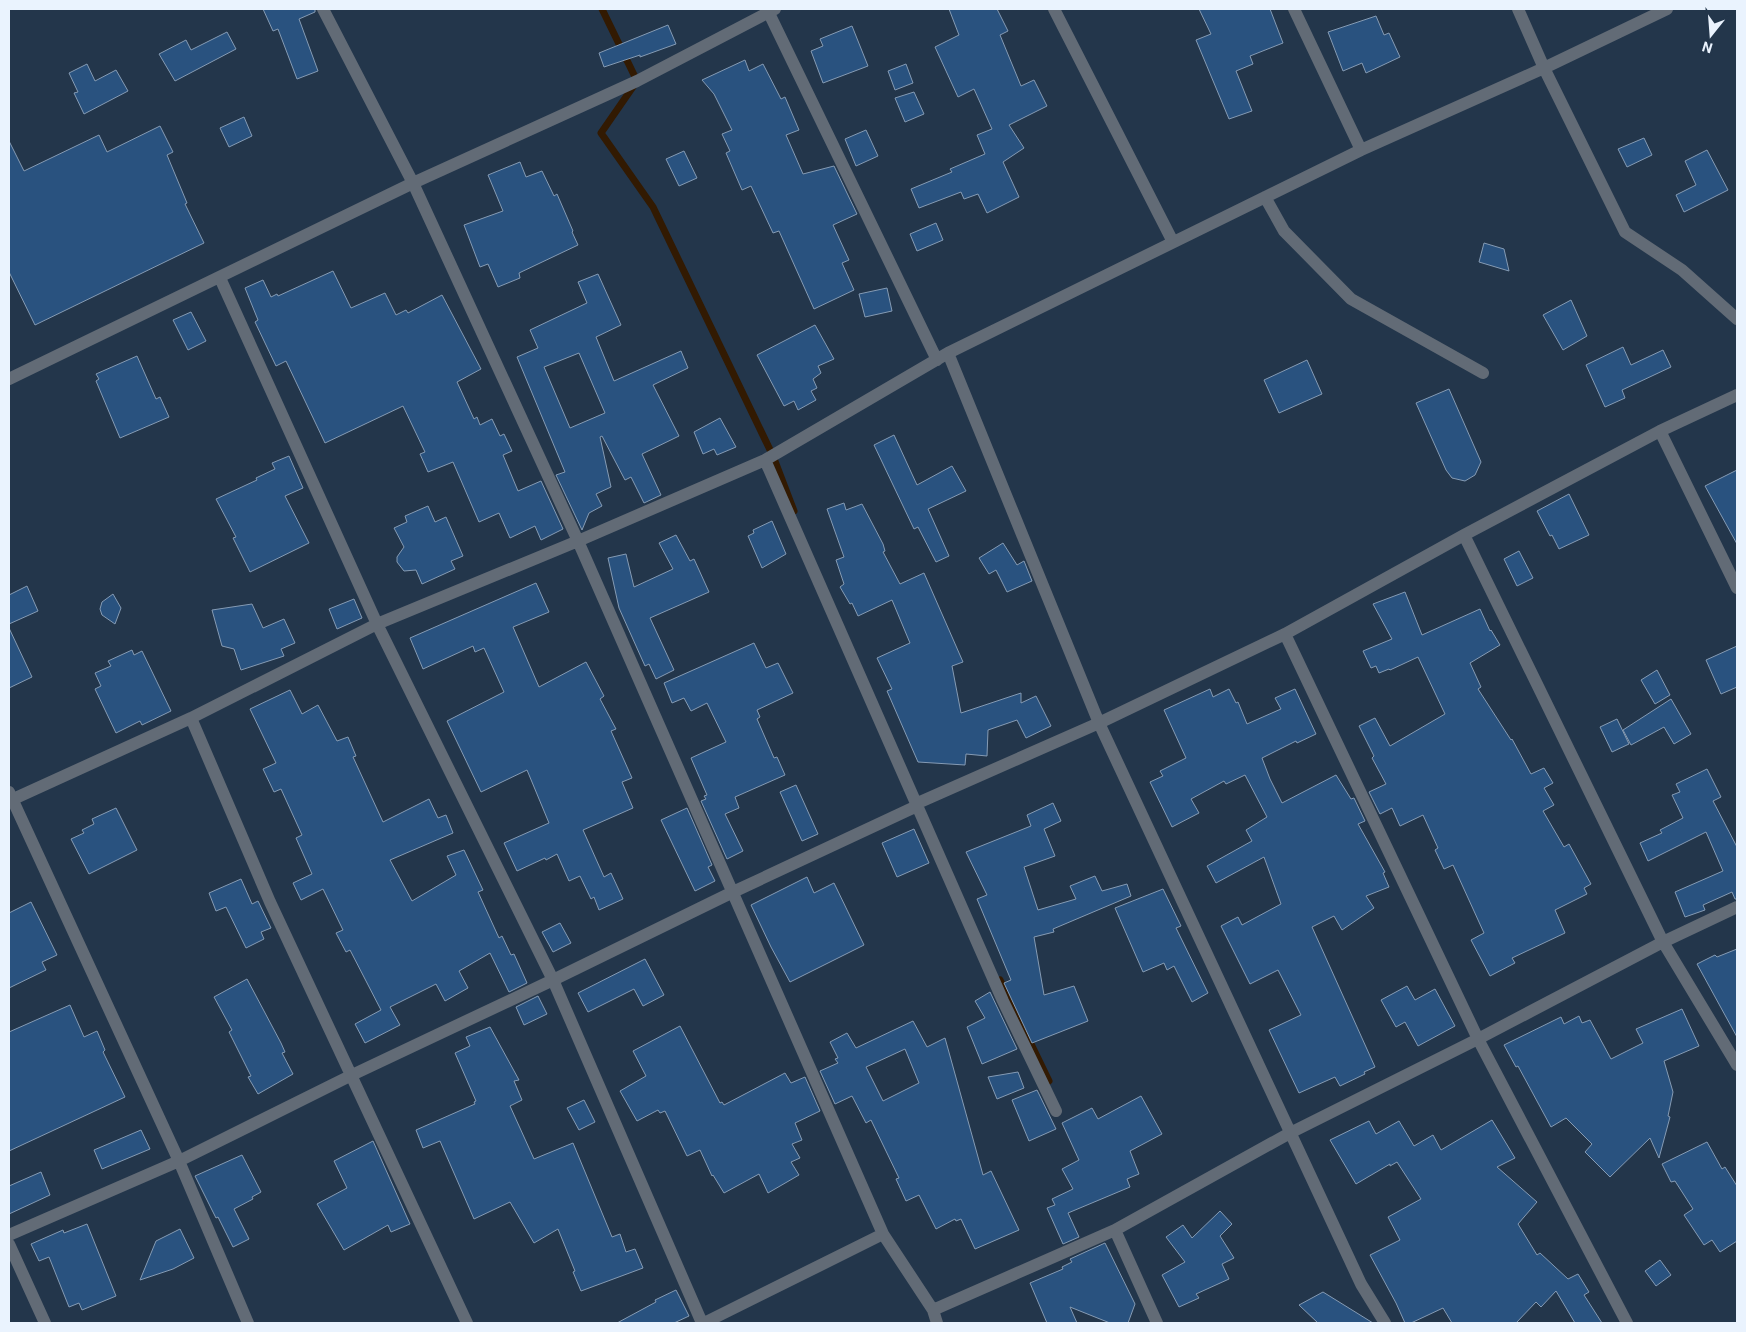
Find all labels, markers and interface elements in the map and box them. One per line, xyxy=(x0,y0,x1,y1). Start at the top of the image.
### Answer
north arrow xyxy=(1686,10,1736,60)
text: N xyxy=(1700,38,1714,57)

